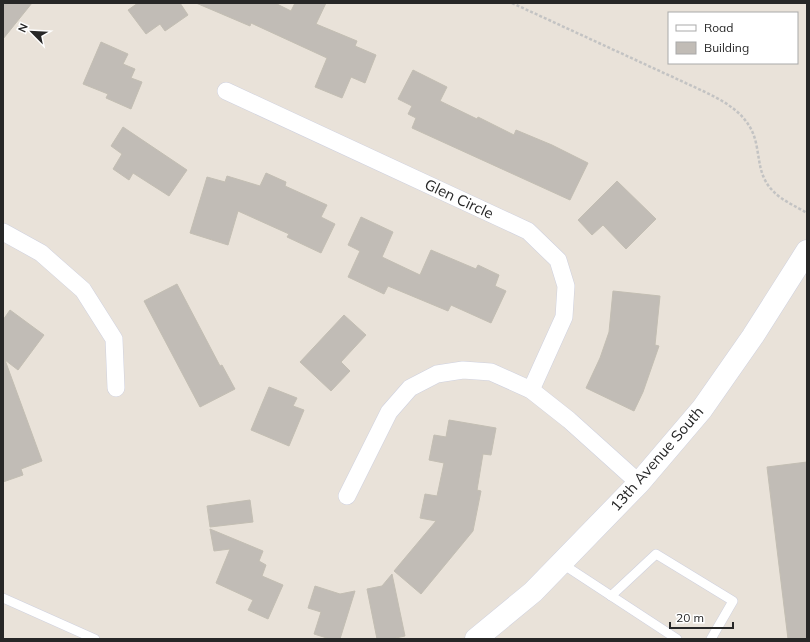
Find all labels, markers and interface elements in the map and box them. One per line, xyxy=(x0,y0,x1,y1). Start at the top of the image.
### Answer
north arrow xyxy=(12,12,52,52)
legend xyxy=(668,12,798,64)
text: Road xyxy=(704,20,733,35)
text: N xyxy=(15,21,31,35)
text: Building xyxy=(704,40,749,55)
street label: Glen Circle xyxy=(422,174,497,223)
street label: 13th Avenue South xyxy=(606,402,707,515)
scale bar xyxy=(670,604,733,630)
text: 20 m xyxy=(676,610,704,625)

